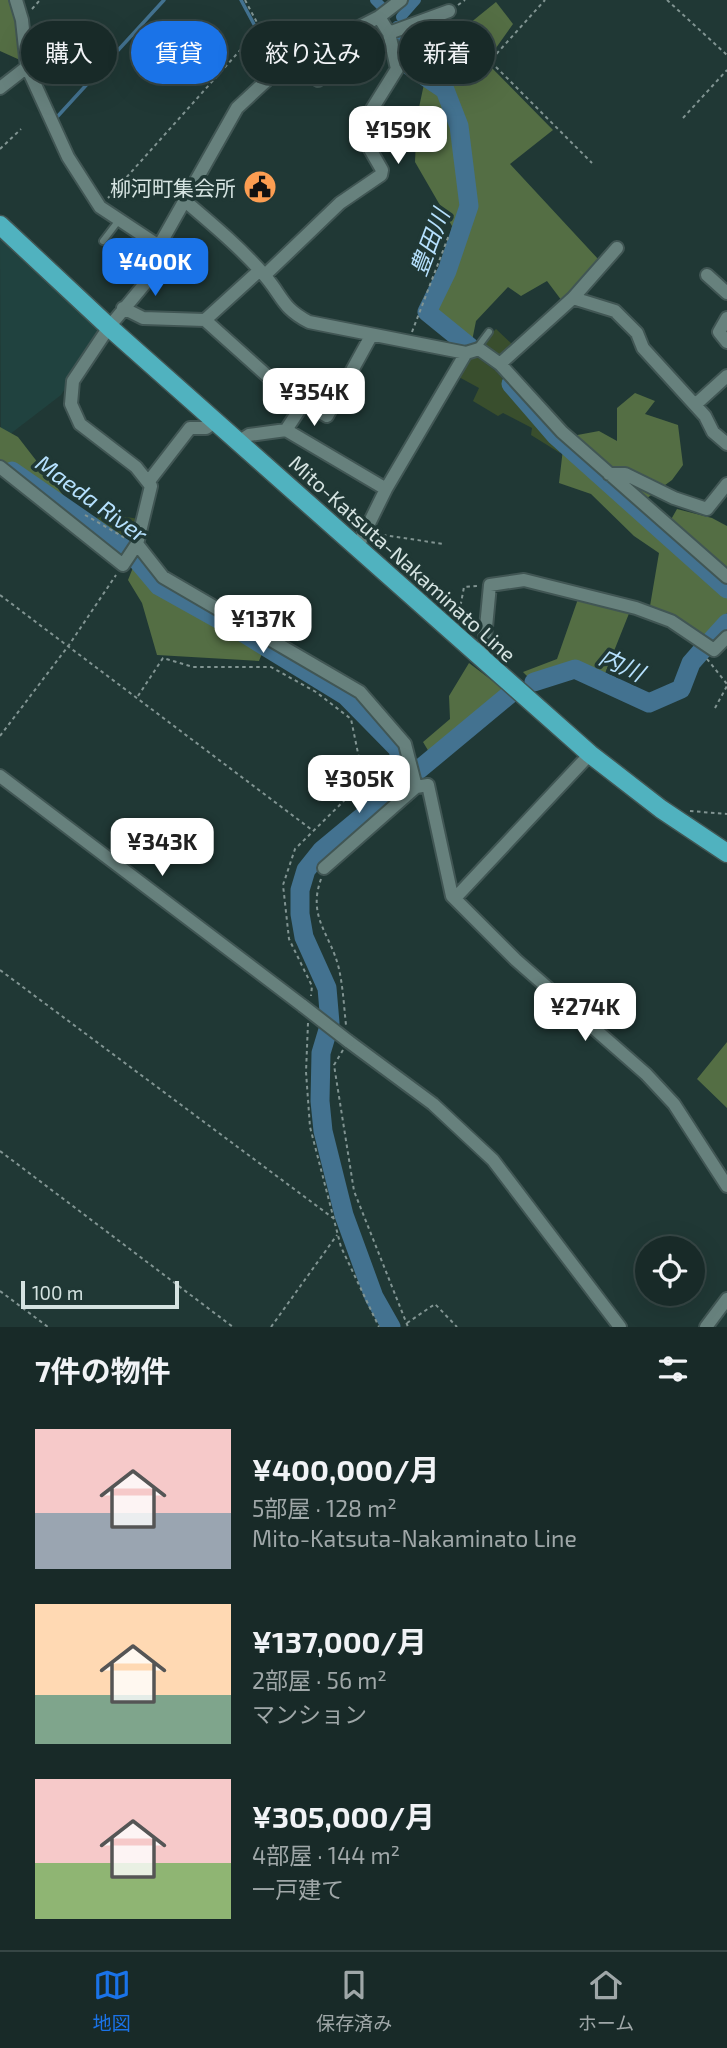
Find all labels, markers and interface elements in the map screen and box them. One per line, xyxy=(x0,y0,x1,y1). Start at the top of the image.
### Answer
chip: 購入 xyxy=(21,21,117,84)
chip: 賃貸 xyxy=(131,21,227,84)
chip: 絞り込み xyxy=(241,21,385,84)
chip: 新着 xyxy=(399,21,495,84)
pin: ¥159K xyxy=(349,106,447,166)
text: ¥159K xyxy=(365,115,431,143)
public building icon: 柳河町集会所 xyxy=(241,168,279,206)
place label: 柳河町集会所 xyxy=(110,175,236,200)
water label: 豊田川 xyxy=(404,202,456,279)
pin: ¥400K xyxy=(106,238,204,298)
text: ¥400K xyxy=(118,247,192,275)
pin: ¥354K xyxy=(265,368,363,428)
text: ¥354K xyxy=(279,377,349,405)
water label: Maeda River xyxy=(31,448,154,548)
street label: Mito-Katsuta-Nakaminato Line xyxy=(284,450,522,666)
pin: ¥137K xyxy=(214,596,312,655)
text: ¥137K xyxy=(231,604,295,632)
water label: 内川 xyxy=(595,642,651,688)
pin: ¥305K xyxy=(310,756,408,815)
text: ¥305K xyxy=(324,764,394,792)
pin: ¥343K xyxy=(113,818,211,878)
text: ¥343K xyxy=(127,827,197,855)
pin: ¥274K xyxy=(536,984,634,1043)
text: ¥274K xyxy=(550,992,620,1020)
map controls xyxy=(635,1236,705,1306)
button: locate xyxy=(635,1236,705,1306)
scale bar xyxy=(21,1278,178,1310)
text: 100 m xyxy=(32,1281,83,1304)
icon: filters xyxy=(654,1350,692,1388)
text: 7件の物件 xyxy=(35,1352,171,1388)
text: ¥400,000/月 xyxy=(252,1451,440,1487)
icon: home xyxy=(91,1457,175,1541)
text: 5部屋 · 128 m² xyxy=(252,1494,397,1522)
text: Mito-Katsuta-Nakaminato Line xyxy=(252,1524,577,1552)
text: ¥137,000/月 xyxy=(252,1623,427,1659)
icon: home xyxy=(91,1632,175,1716)
text: 2部屋 · 56 m² xyxy=(252,1666,387,1694)
text: マンション xyxy=(252,1700,367,1728)
text: ¥305,000/月 xyxy=(252,1798,435,1834)
icon: home xyxy=(91,1807,175,1891)
text: 4部屋 · 144 m² xyxy=(252,1841,400,1869)
text: 一戸建て xyxy=(252,1875,344,1903)
tab: 地図 xyxy=(93,1966,131,2035)
tab: 保存済み xyxy=(316,1966,392,2035)
tab: ホーム xyxy=(578,1966,634,2035)

